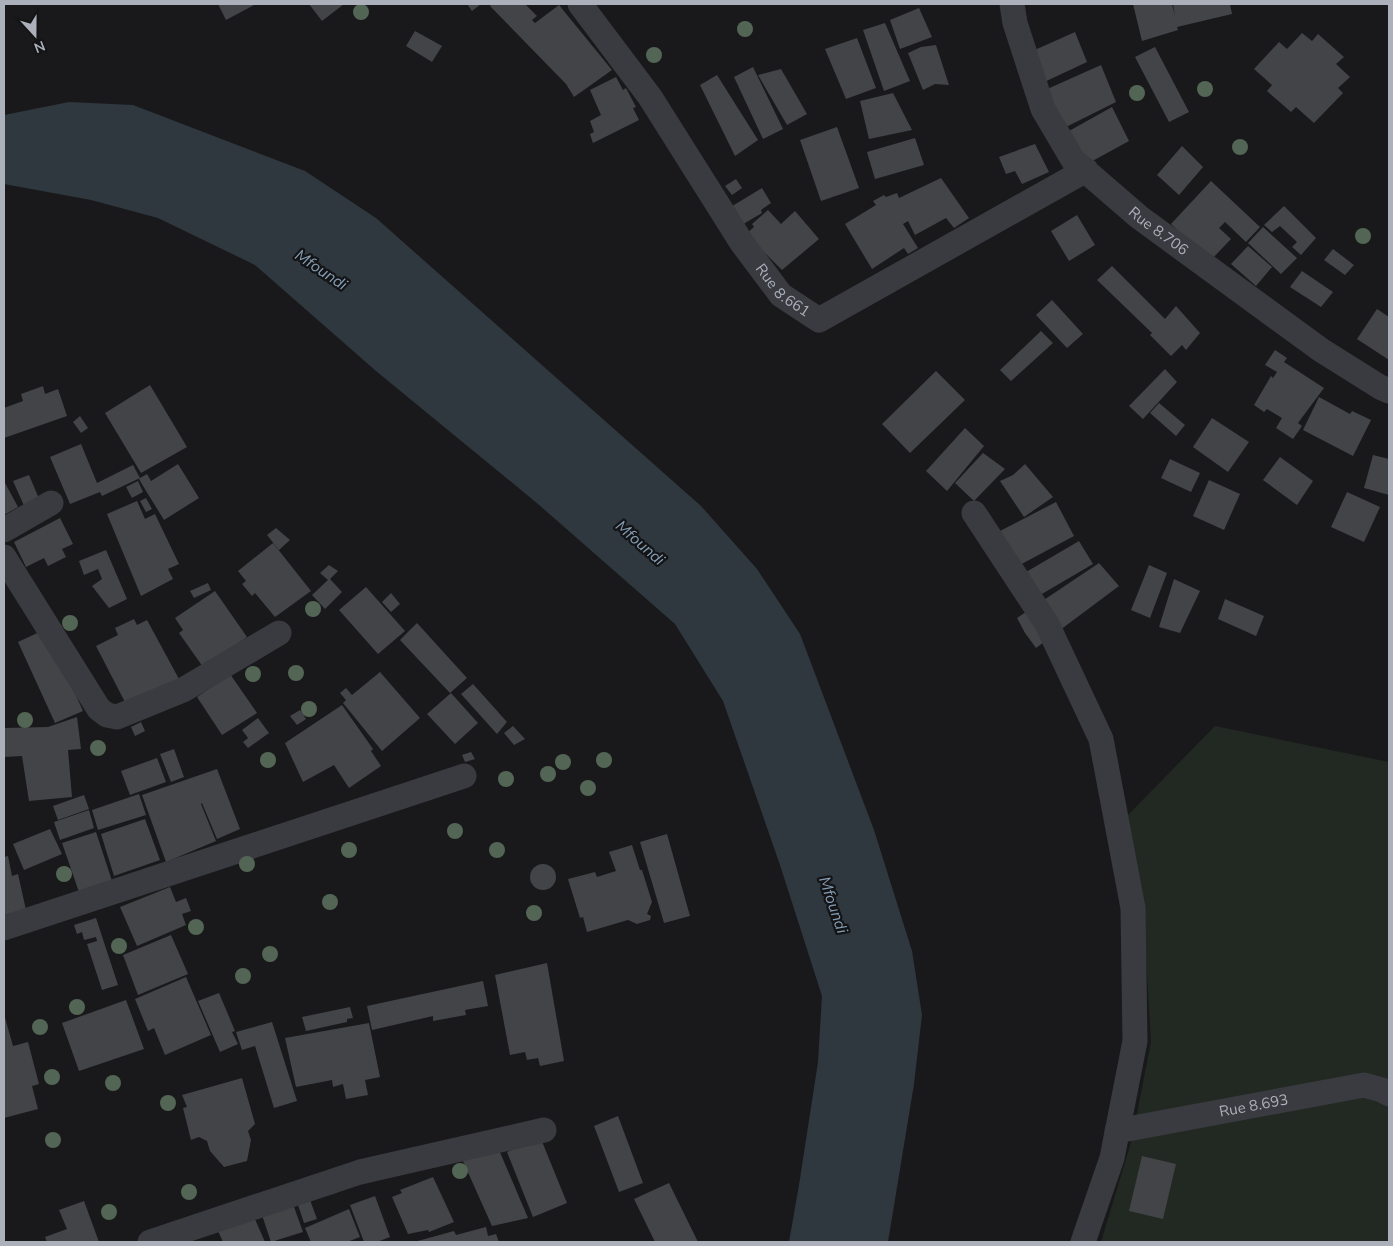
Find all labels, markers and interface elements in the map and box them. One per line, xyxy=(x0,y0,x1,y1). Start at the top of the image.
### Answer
north arrow xyxy=(10,10,60,60)
text: N xyxy=(31,36,48,57)
street label: Rue 8.706 xyxy=(1124,202,1192,260)
water label: Mfoundi xyxy=(290,244,352,296)
street label: Rue 8.661 xyxy=(751,260,814,321)
water label: Mfoundi xyxy=(611,515,670,571)
water label: Mfoundi xyxy=(813,874,853,937)
street label: Rue 8.693 xyxy=(1218,1089,1290,1122)

